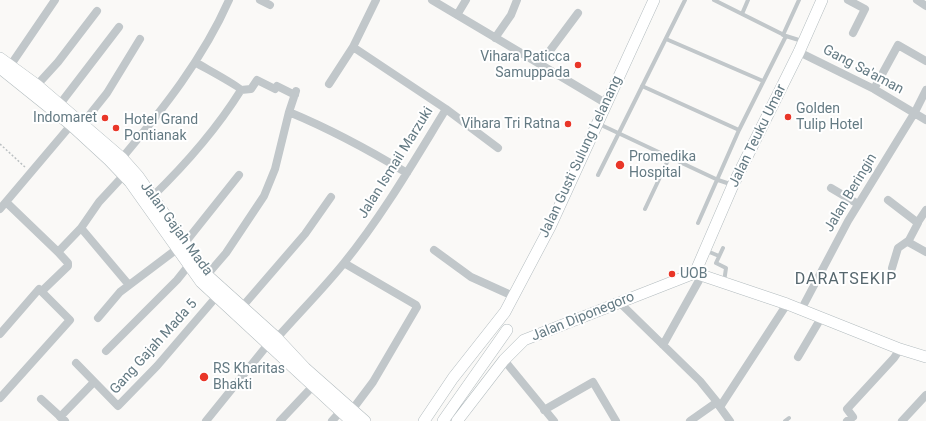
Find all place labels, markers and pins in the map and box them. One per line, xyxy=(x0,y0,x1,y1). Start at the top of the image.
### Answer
place label: Vihara Paticca Samuppada xyxy=(480,49,570,82)
marker: Vihara Paticca Samuppada xyxy=(573,60,583,70)
place label: Golden Tulip Hotel xyxy=(796,101,863,134)
place label: Indomaret xyxy=(33,110,97,126)
place label: Hotel Grand Pontianak xyxy=(124,112,198,144)
marker: Golden Tulip Hotel xyxy=(783,112,793,122)
marker: Indomaret xyxy=(100,113,110,123)
place label: Vihara Tri Ratna xyxy=(461,116,560,132)
marker: Vihara Tri Ratna xyxy=(563,119,573,129)
marker: Hotel Grand Pontianak xyxy=(111,123,121,133)
place label: Promedika Hospital xyxy=(629,149,696,182)
marker: Promedika Hospital xyxy=(614,159,626,171)
place label: UOB xyxy=(680,266,707,282)
marker: UOB xyxy=(667,269,677,279)
place label: RS Kharitas Bhakti xyxy=(213,361,285,394)
marker: RS Kharitas Bhakti xyxy=(198,371,210,383)

